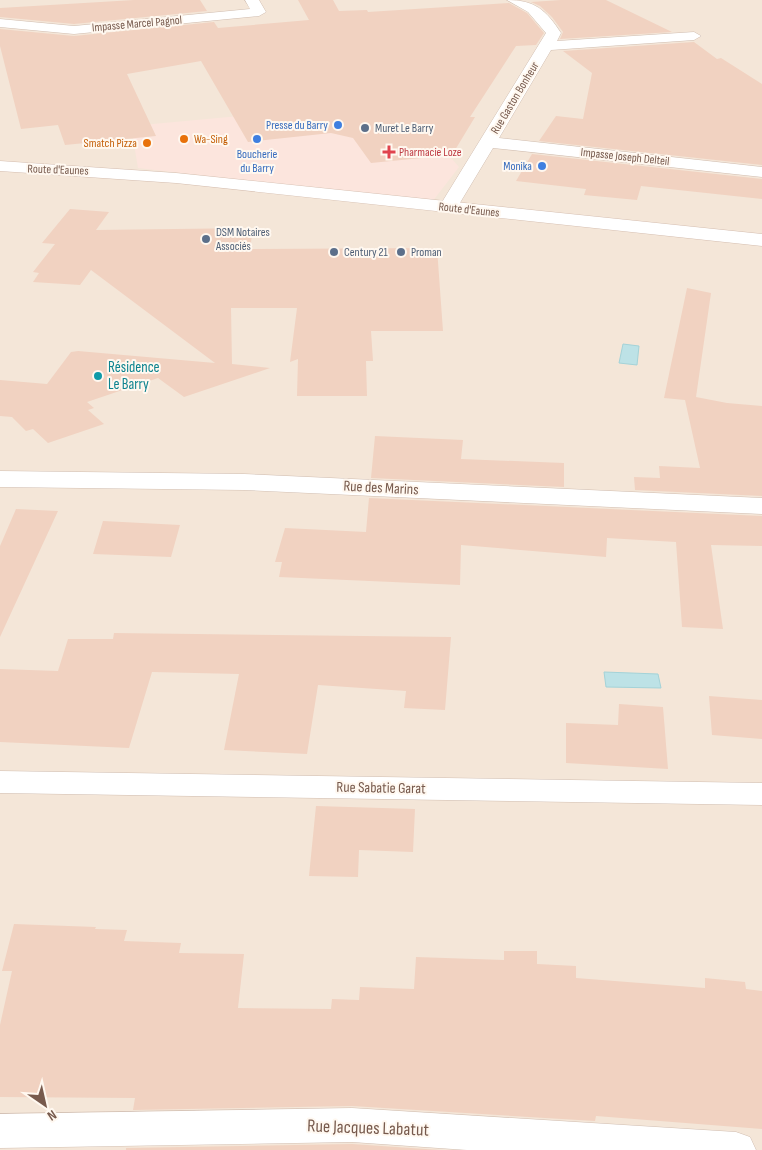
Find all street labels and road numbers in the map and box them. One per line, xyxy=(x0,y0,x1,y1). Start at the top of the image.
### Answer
street label: Impasse Marcel Pagnol xyxy=(91,13,183,35)
street label: Rue Gaston Bonheur xyxy=(488,59,543,137)
street label: Impasse Joseph Delteil xyxy=(580,145,670,169)
street label: Route d'Eaunes xyxy=(27,161,89,179)
street label: Route d'Eaunes xyxy=(438,199,500,221)
street label: Rue des Marins xyxy=(343,477,419,499)
street label: Rue Sabatie Garat xyxy=(336,778,426,798)
street label: Rue Jacques Labatut xyxy=(307,1115,430,1141)

